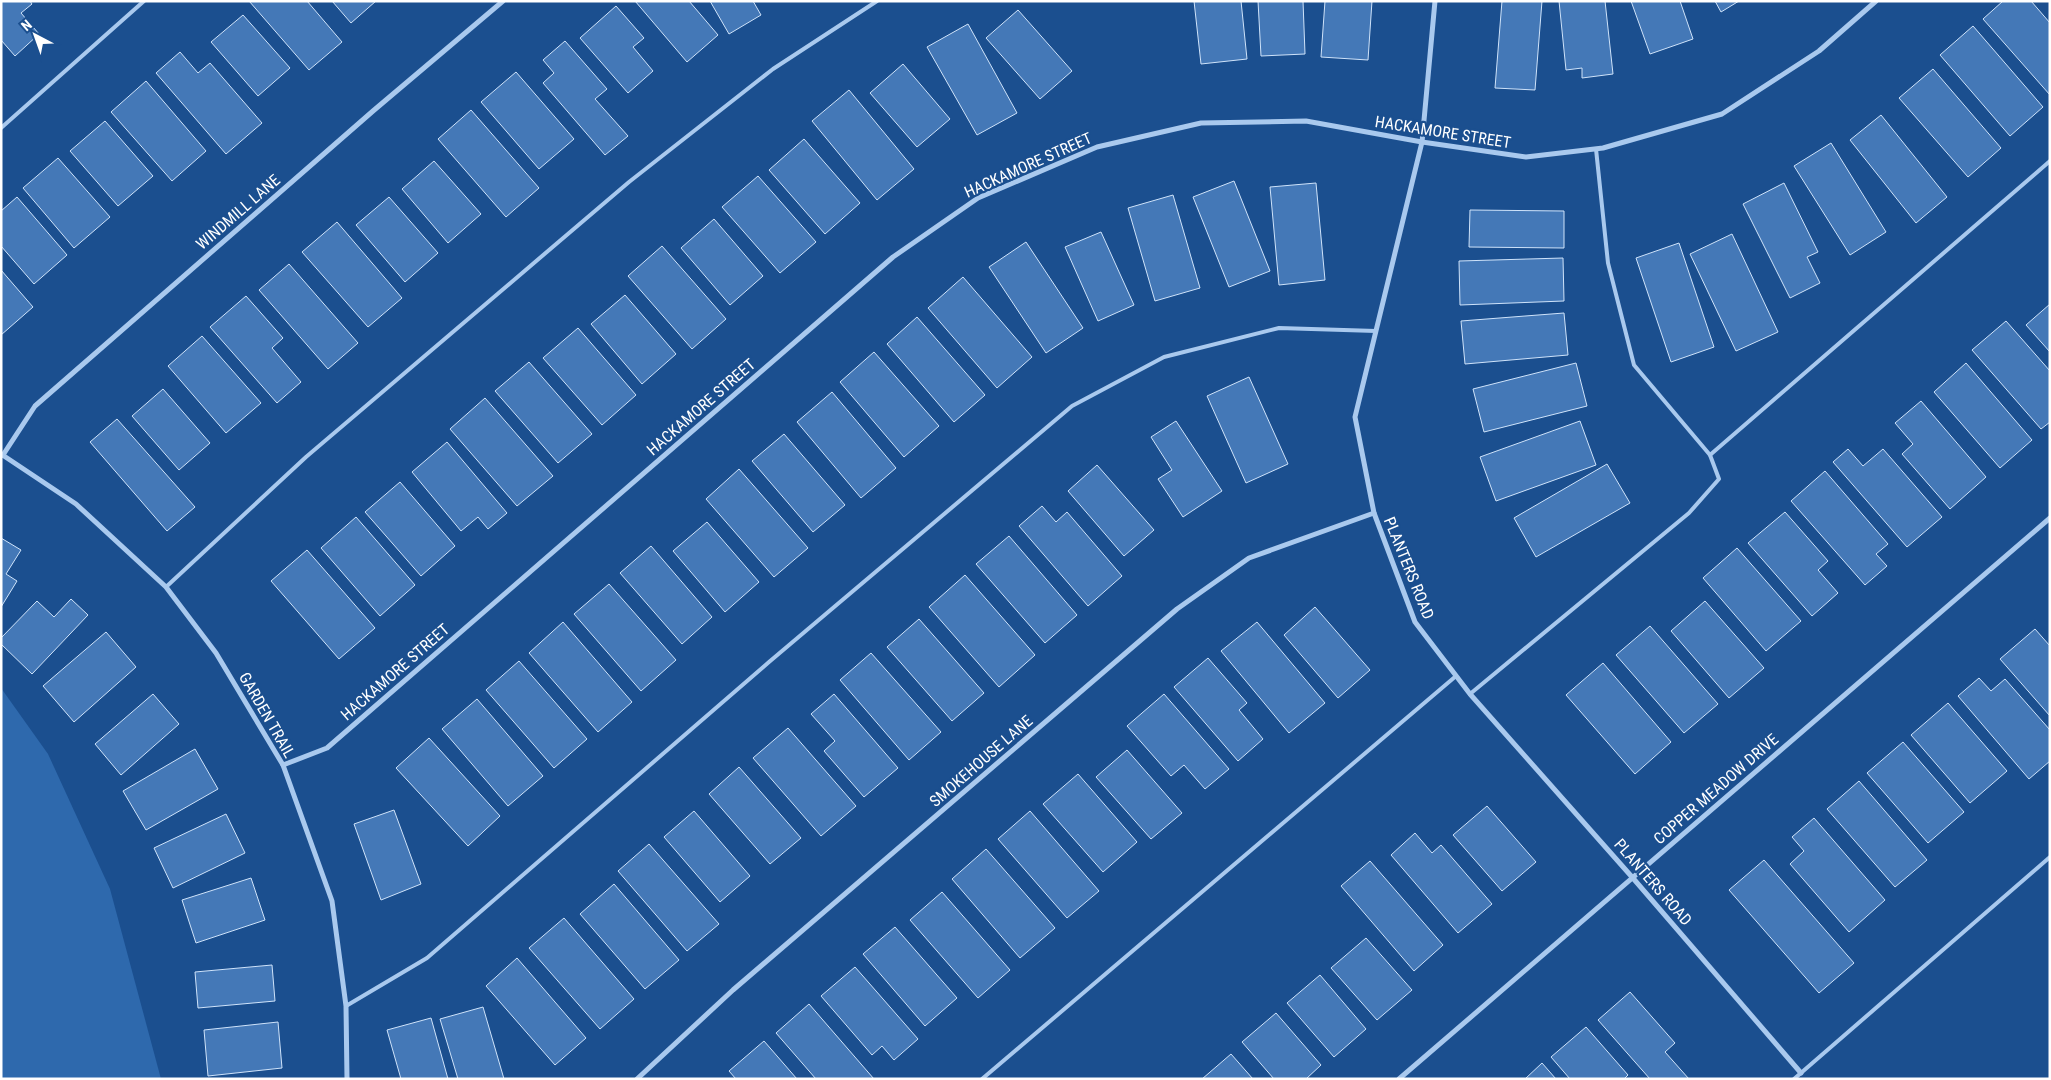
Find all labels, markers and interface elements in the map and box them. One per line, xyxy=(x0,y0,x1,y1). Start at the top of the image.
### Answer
north arrow xyxy=(10,10,60,60)
text: N xyxy=(18,16,35,34)
street label: HACKAMORE STREET xyxy=(1374,112,1512,152)
street label: HACKAMORE STREET xyxy=(961,128,1095,202)
street label: WINDMILL LANE xyxy=(192,170,284,254)
street label: HACKAMORE STREET xyxy=(643,355,759,459)
street label: PLANTERS ROAD xyxy=(1380,514,1438,622)
street label: HACKAMORE STREET xyxy=(337,620,453,724)
street label: GARDEN TRAIL xyxy=(235,669,299,761)
street label: SMOKEHOUSE LANE xyxy=(926,711,1036,811)
street label: COPPER MEADOW DRIVE xyxy=(1650,730,1782,848)
street label: PLANTERS ROAD xyxy=(1610,835,1696,929)

